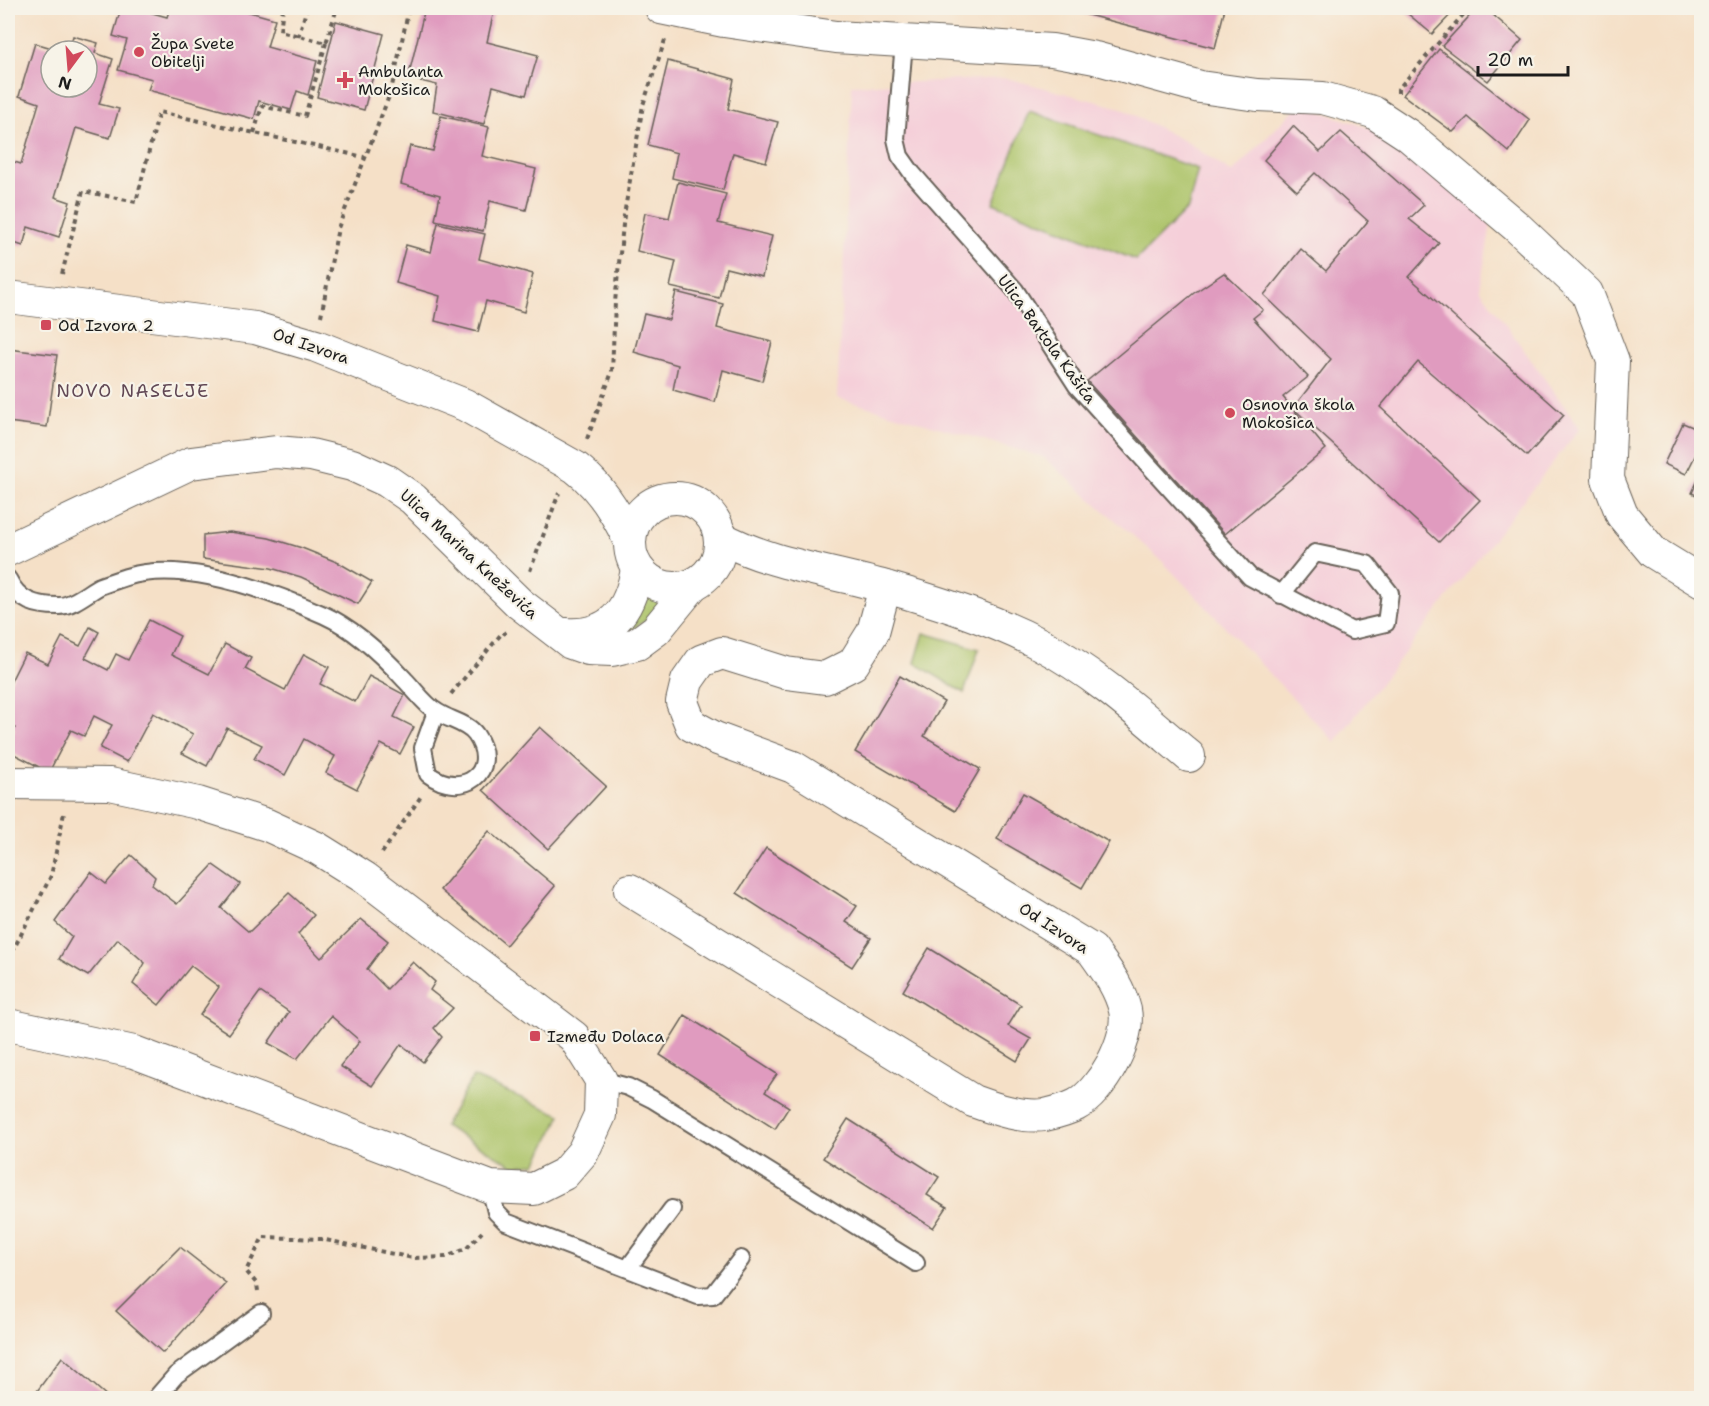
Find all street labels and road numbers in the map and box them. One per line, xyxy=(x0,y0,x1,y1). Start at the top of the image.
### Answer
street label: Ulica Bartola Kašića xyxy=(993,270,1101,408)
street label: Od Izvora xyxy=(270,323,352,369)
street label: Ulica Marina Kneževića xyxy=(396,485,542,624)
street label: Od Izvora xyxy=(1015,898,1093,958)

